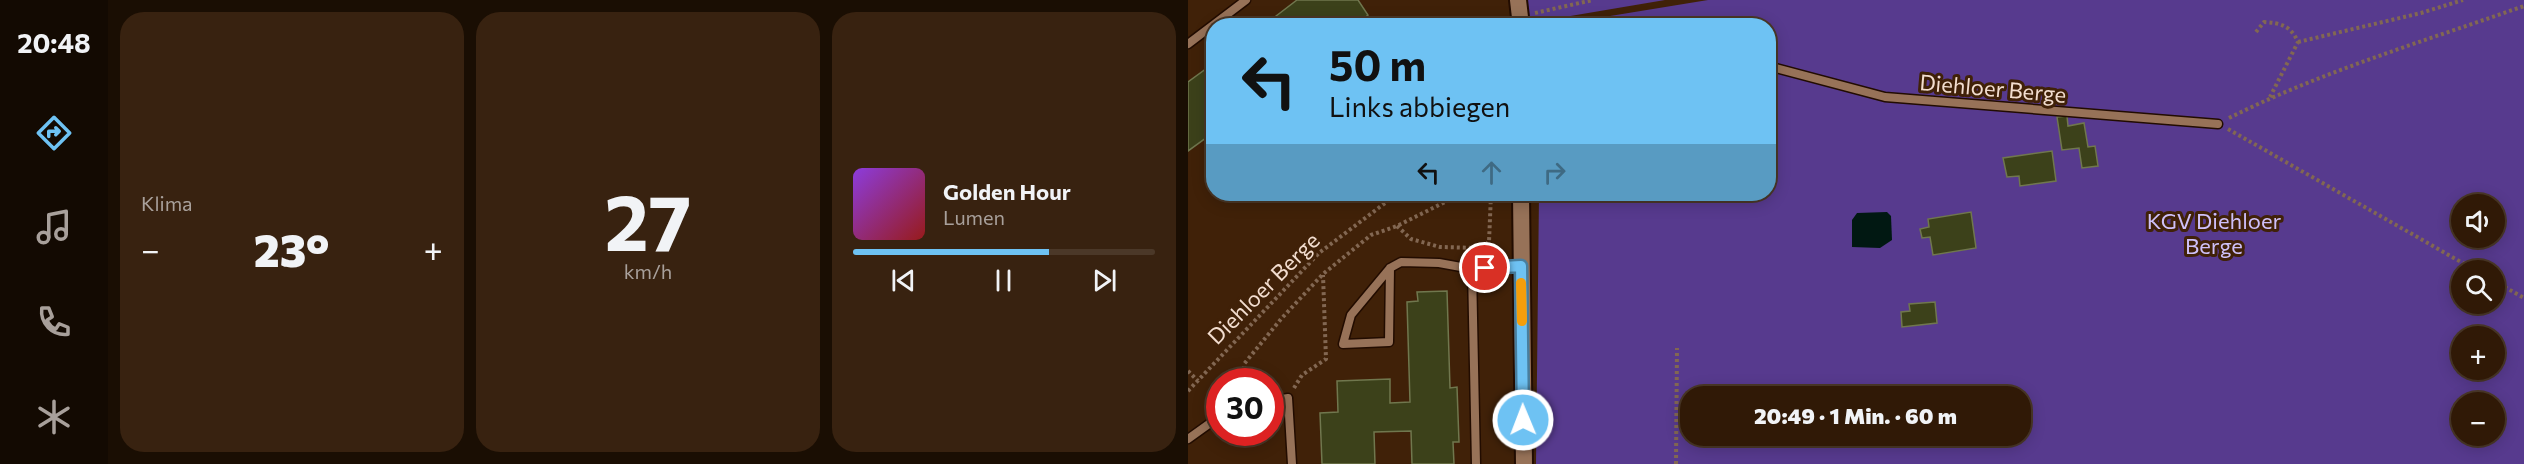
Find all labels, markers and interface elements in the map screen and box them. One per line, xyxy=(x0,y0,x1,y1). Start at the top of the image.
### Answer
text: 20:48 xyxy=(17,26,91,59)
text: 50 m xyxy=(1329,38,1426,90)
icon: left xyxy=(1230,42,1308,120)
street label: Diehloer Berge xyxy=(1918,68,2068,108)
text: Links abbiegen xyxy=(1329,90,1510,123)
icon: directions xyxy=(33,112,75,154)
icon: left xyxy=(1412,156,1445,189)
icon: ahead xyxy=(1475,156,1508,189)
icon: right xyxy=(1538,156,1571,189)
text: 27 xyxy=(605,172,691,267)
text: Golden Hour xyxy=(943,178,1071,205)
text: Klima xyxy=(141,191,193,215)
map controls xyxy=(2451,194,2505,446)
button: sound xyxy=(2451,194,2505,248)
text: Lumen xyxy=(943,205,1005,229)
icon: music xyxy=(33,206,75,248)
park label: KGV Diehloer Berge xyxy=(2147,207,2282,259)
text: 23° xyxy=(254,221,330,276)
street label: Diehloer Berge xyxy=(1201,226,1325,350)
text: − xyxy=(141,228,160,269)
text: + xyxy=(424,228,443,269)
pin xyxy=(1459,242,1510,293)
icon: arrive xyxy=(1468,251,1501,284)
text: km/h xyxy=(624,259,672,283)
button: search xyxy=(2451,260,2505,314)
icon: previous xyxy=(887,264,920,297)
icon: pause xyxy=(987,264,1020,297)
icon: next xyxy=(1088,264,1121,297)
icon: phone xyxy=(33,301,75,343)
button: + xyxy=(2451,326,2505,380)
speed limit sign: 30 xyxy=(1206,368,1284,446)
position arrow xyxy=(1491,388,1555,452)
button: − xyxy=(2451,392,2505,446)
icon: climate xyxy=(33,396,75,438)
text: 20:49 · 1 Min. · 60 m xyxy=(1754,402,1957,429)

